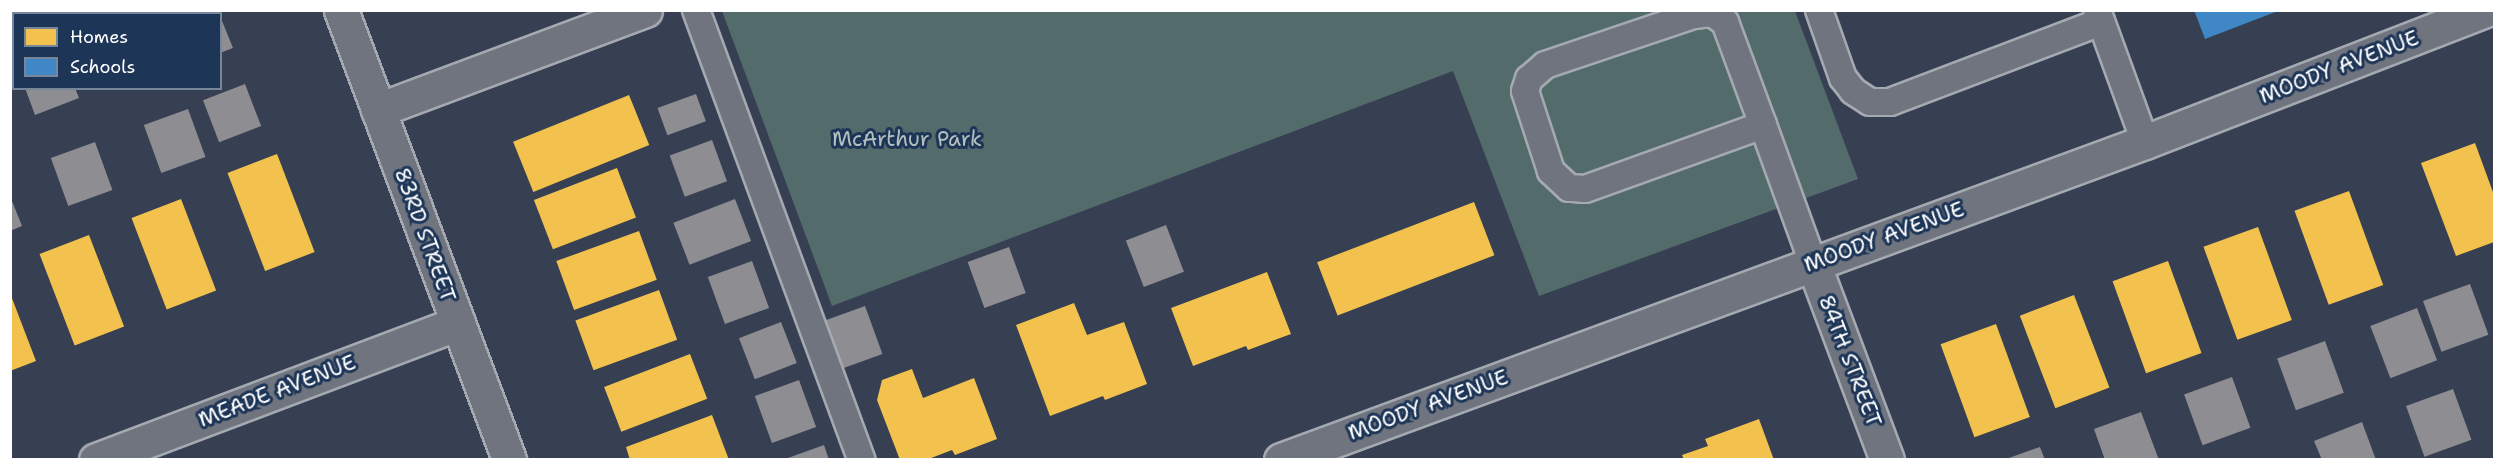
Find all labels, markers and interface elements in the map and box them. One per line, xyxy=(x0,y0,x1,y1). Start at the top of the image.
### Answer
legend xyxy=(12,12,222,90)
text: Homes xyxy=(70,25,128,49)
street label: MOODY AVENUE xyxy=(2256,25,2422,109)
text: Schools xyxy=(70,55,136,79)
park label: McArthur Park xyxy=(832,126,982,152)
street label: 83RD STREET xyxy=(389,164,461,306)
street label: MOODY AVENUE xyxy=(1801,196,1967,278)
street label: 84TH STREET xyxy=(1813,292,1887,430)
street label: MEADE AVENUE xyxy=(195,349,359,433)
street label: MOODY AVENUE xyxy=(1345,364,1511,446)

